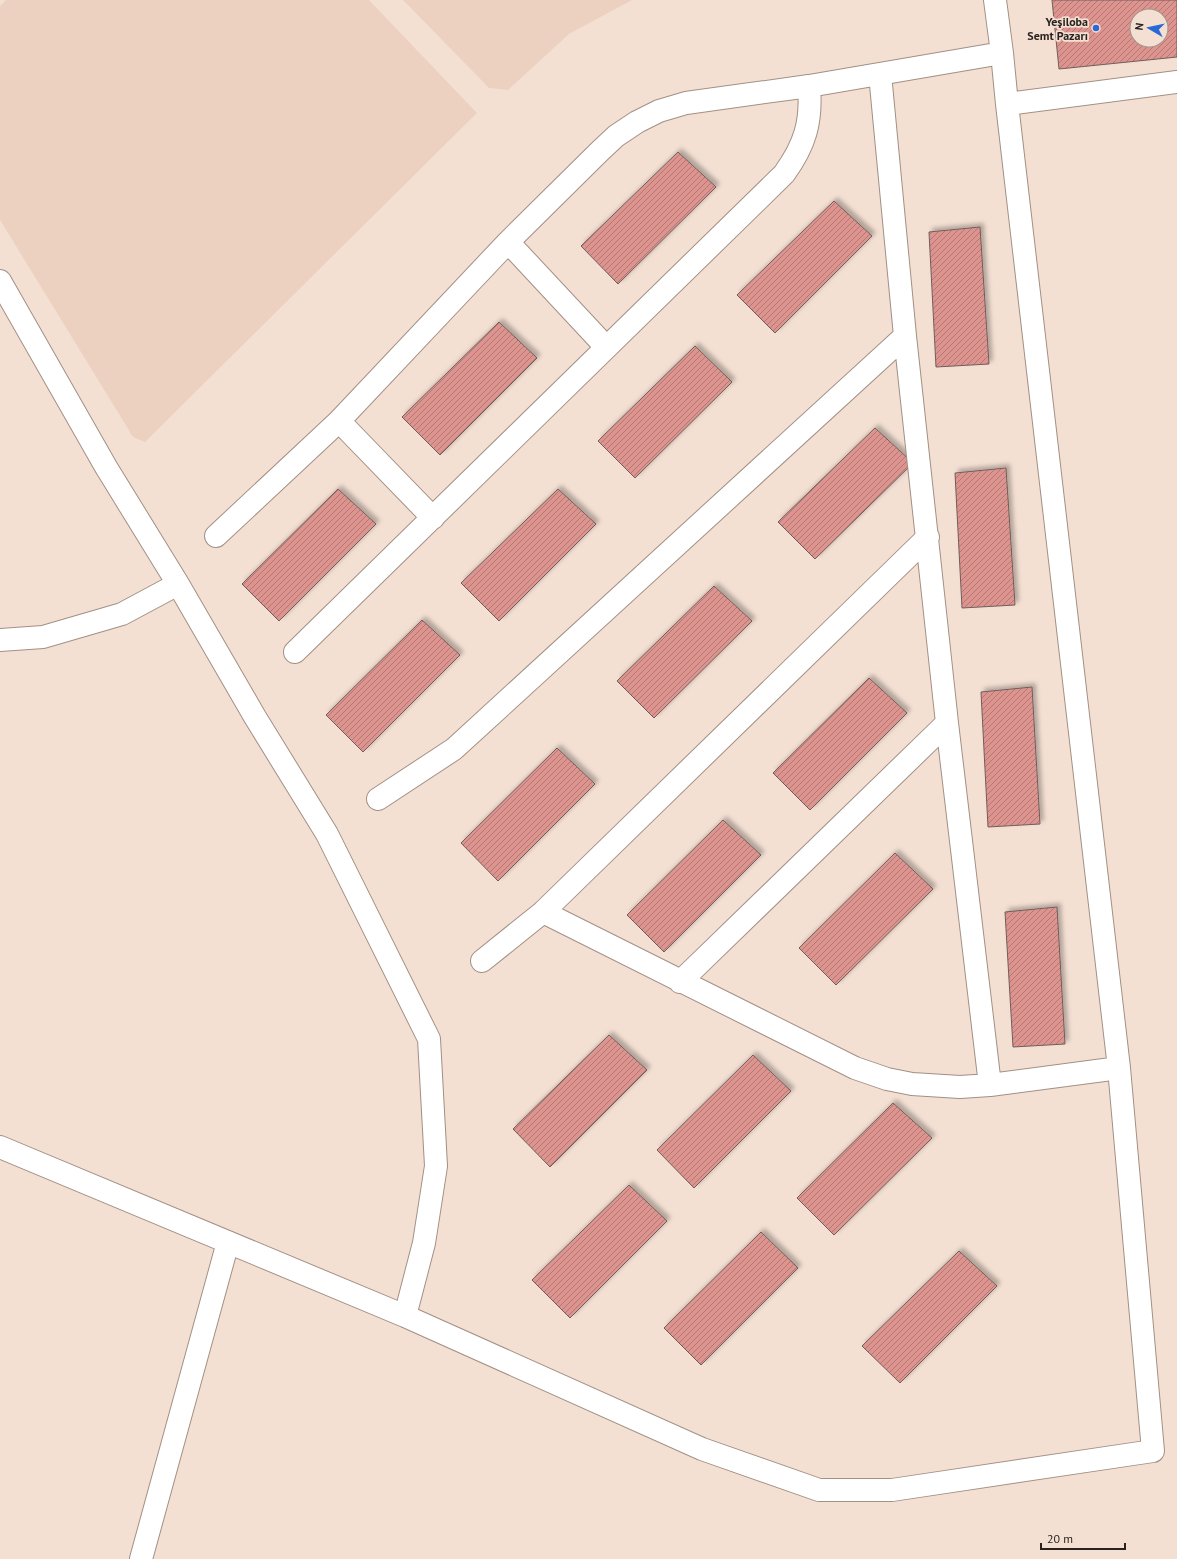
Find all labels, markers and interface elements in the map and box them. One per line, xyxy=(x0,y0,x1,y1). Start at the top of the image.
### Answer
north arrow xyxy=(1129,8,1169,48)
place label: Yeşiloba Semt Pazarı xyxy=(1027,14,1088,43)
text: N xyxy=(1132,22,1147,31)
marker: Yeşiloba Semt Pazarı xyxy=(1091,23,1101,33)
scale bar xyxy=(1041,1525,1125,1551)
text: 20 m xyxy=(1047,1531,1073,1546)

